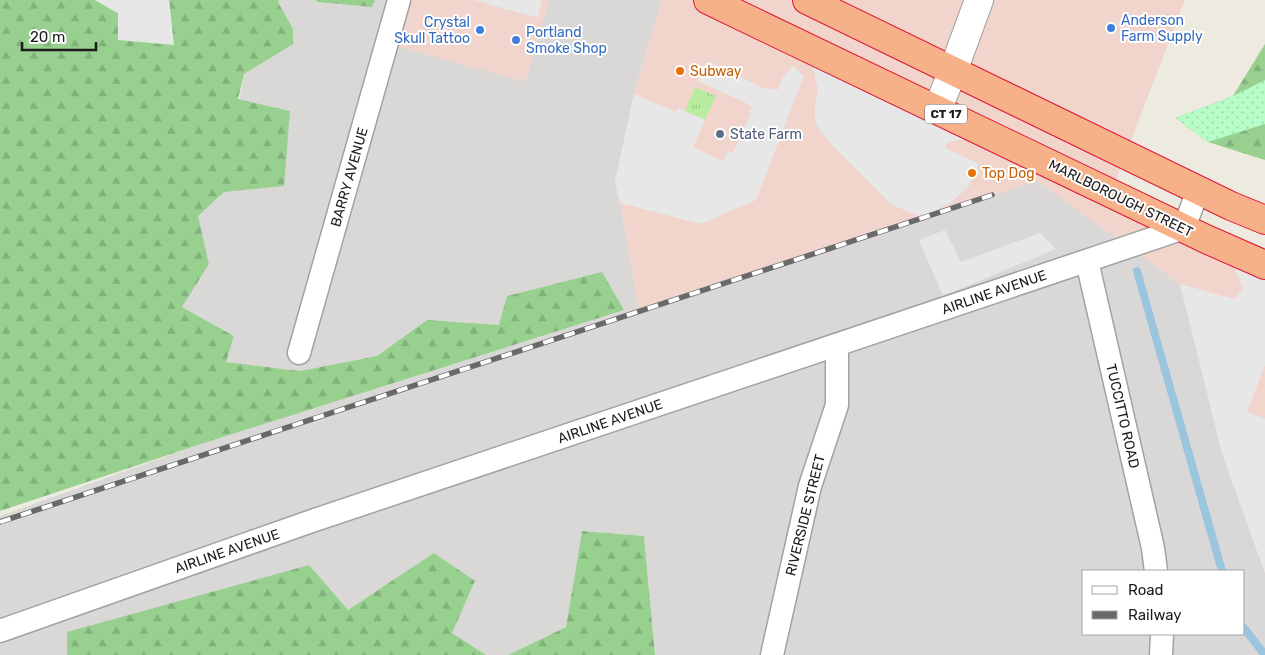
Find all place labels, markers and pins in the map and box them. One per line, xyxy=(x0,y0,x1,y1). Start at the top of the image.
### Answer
place label: Anderson Farm Supply xyxy=(1121,12,1203,45)
place label: Crystal Skull Tattoo xyxy=(394,14,470,47)
marker: Anderson Farm Supply xyxy=(1105,22,1117,34)
marker: Crystal Skull Tattoo xyxy=(474,24,486,36)
place label: Portland Smoke Shop xyxy=(526,24,607,57)
marker: Portland Smoke Shop xyxy=(510,34,522,46)
place label: Subway xyxy=(690,63,742,80)
marker: Subway xyxy=(674,65,686,77)
place label: State Farm xyxy=(730,126,802,143)
marker: State Farm xyxy=(714,128,726,140)
place label: Top Dog xyxy=(982,165,1035,182)
marker: Top Dog xyxy=(966,167,978,179)

